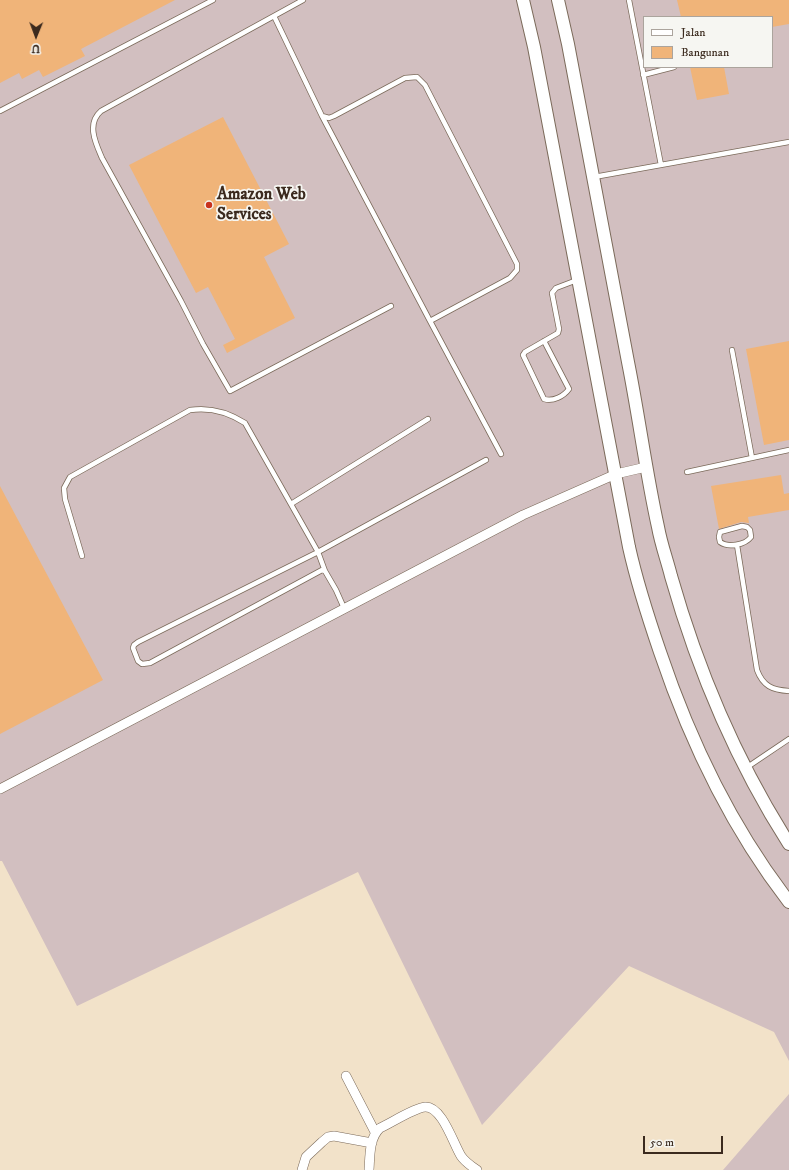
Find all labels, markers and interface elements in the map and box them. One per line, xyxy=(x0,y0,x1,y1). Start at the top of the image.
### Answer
north arrow xyxy=(16,16,56,56)
legend xyxy=(643,16,773,68)
text: Jalan xyxy=(681,25,706,40)
text: U xyxy=(31,41,40,55)
text: Bangunan xyxy=(681,45,729,60)
place label: Amazon Web Services xyxy=(217,185,306,225)
marker: Amazon Web Services xyxy=(204,200,214,210)
scale bar xyxy=(645,1128,725,1154)
text: 50 m xyxy=(650,1135,674,1150)

